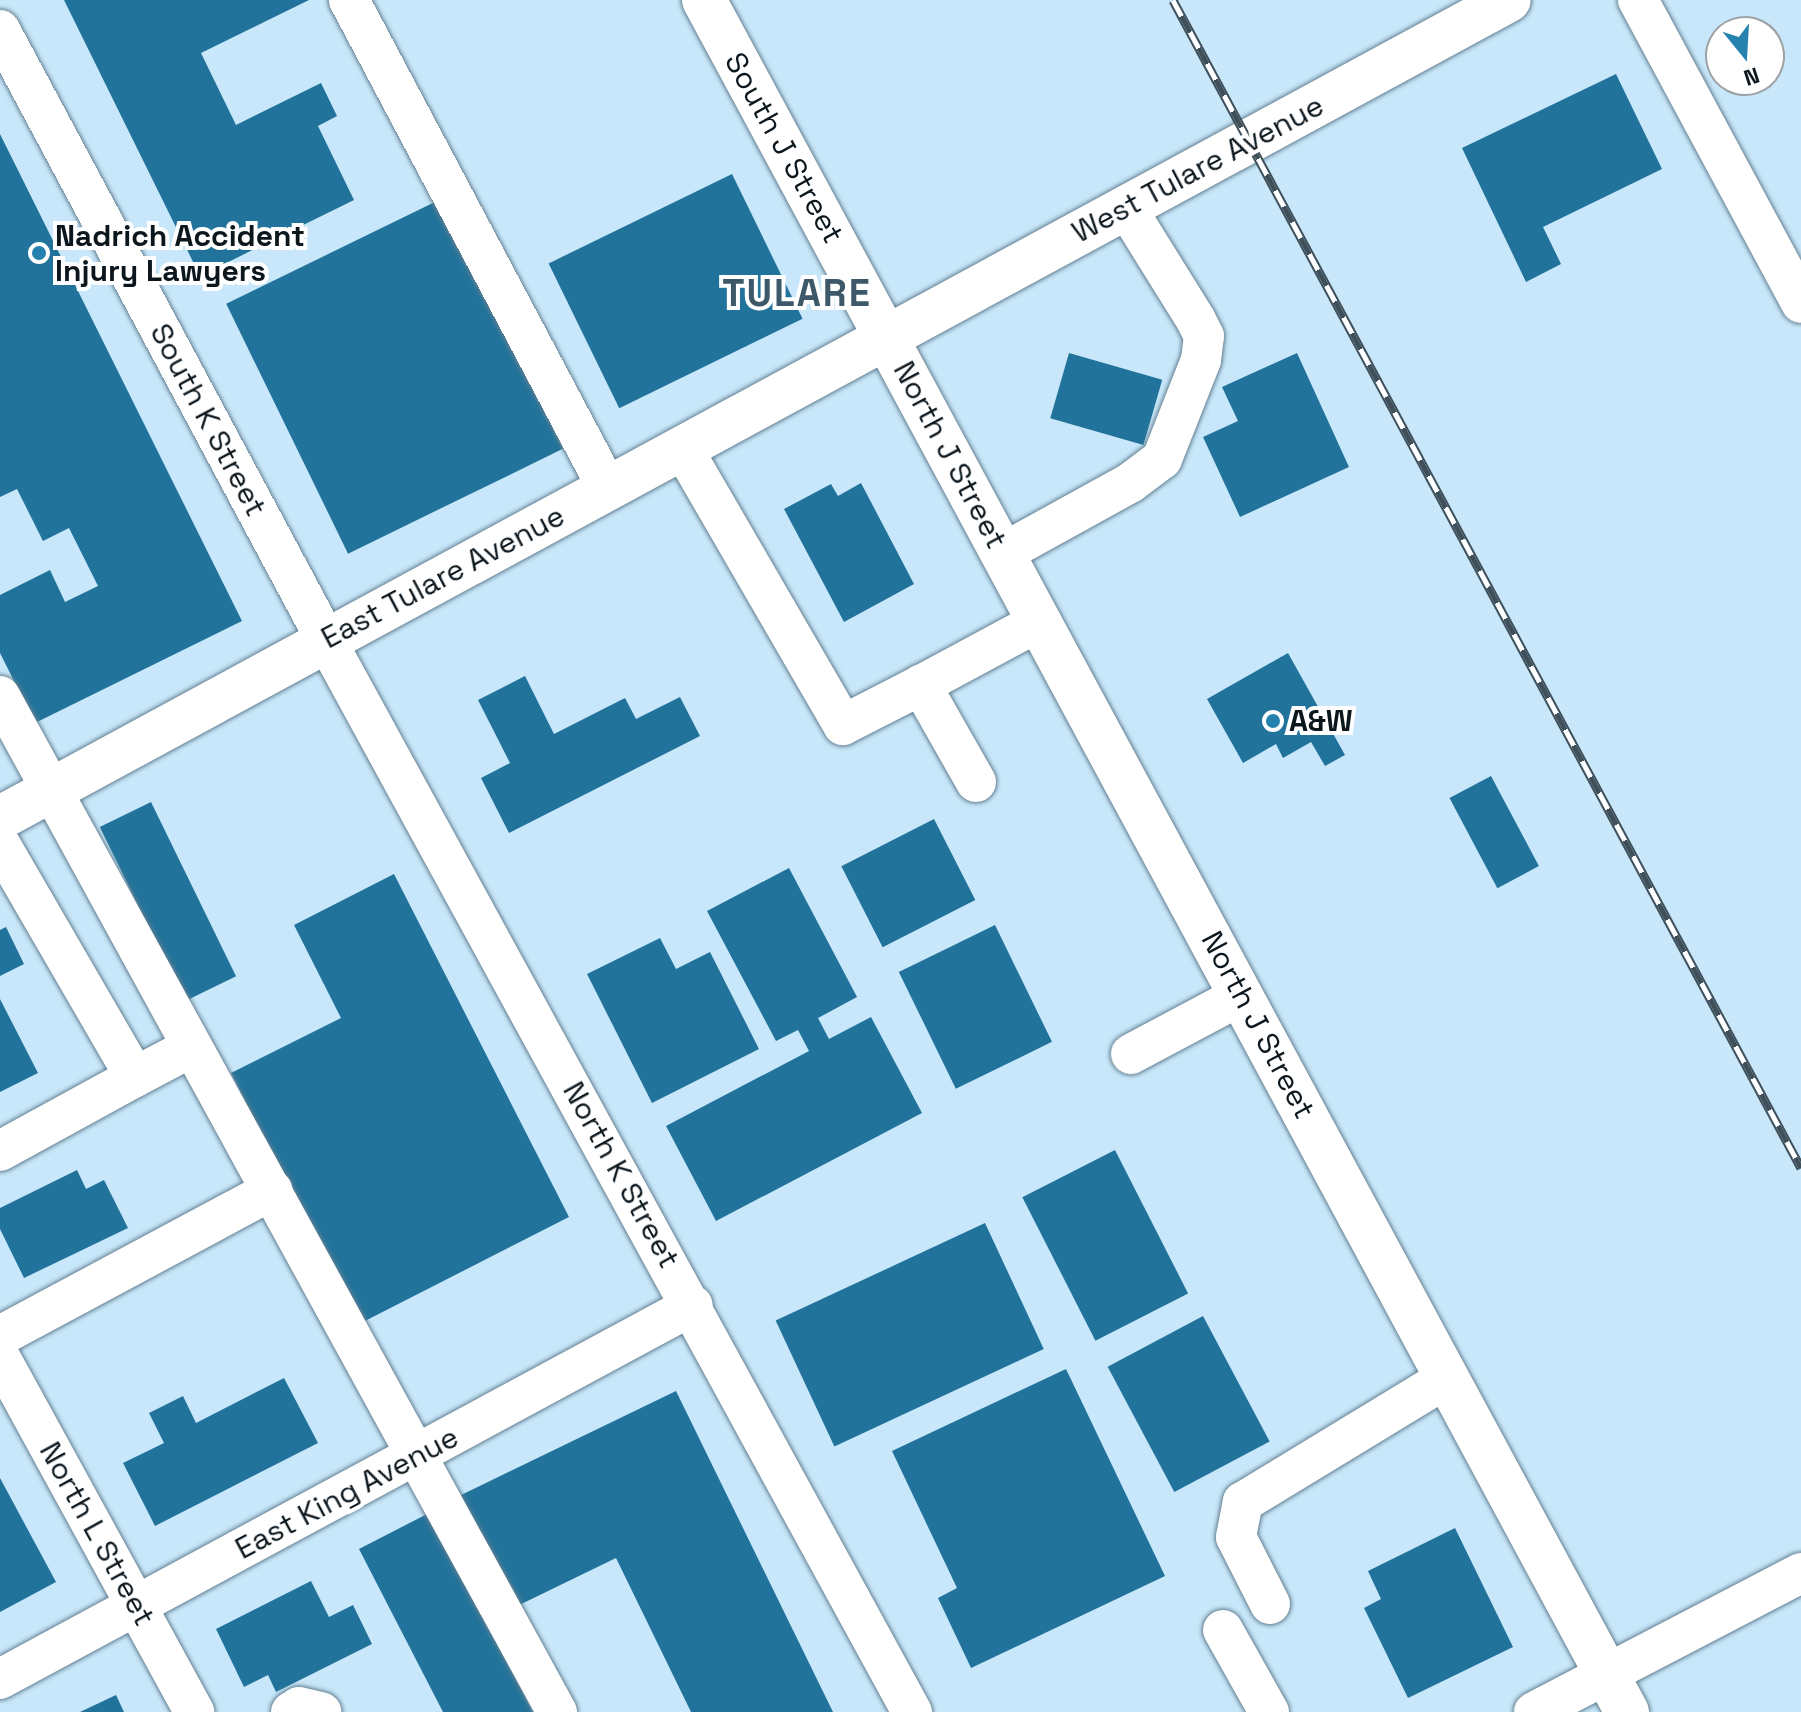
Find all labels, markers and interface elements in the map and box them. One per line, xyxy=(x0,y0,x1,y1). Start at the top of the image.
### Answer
north arrow xyxy=(1705,16,1785,96)
street label: South J Street xyxy=(717,46,851,250)
text: N xyxy=(1740,61,1763,93)
street label: West Tulare Avenue xyxy=(1065,87,1331,251)
place label: Nadrich Accident Injury Lawyers xyxy=(55,218,305,288)
marker: Nadrich Accident Injury Lawyers xyxy=(30,244,48,262)
district label: TULARE xyxy=(722,271,872,317)
street label: South K Street xyxy=(142,318,274,522)
street label: North J Street xyxy=(886,355,1014,555)
street label: East Tulare Avenue xyxy=(315,497,571,657)
place label: A&W xyxy=(1289,703,1353,739)
marker: A&W xyxy=(1264,712,1282,730)
street label: North J Street xyxy=(1194,925,1322,1125)
street label: North K Street xyxy=(555,1076,687,1274)
street label: East King Avenue xyxy=(229,1419,465,1567)
street label: North L Street xyxy=(31,1435,163,1633)

